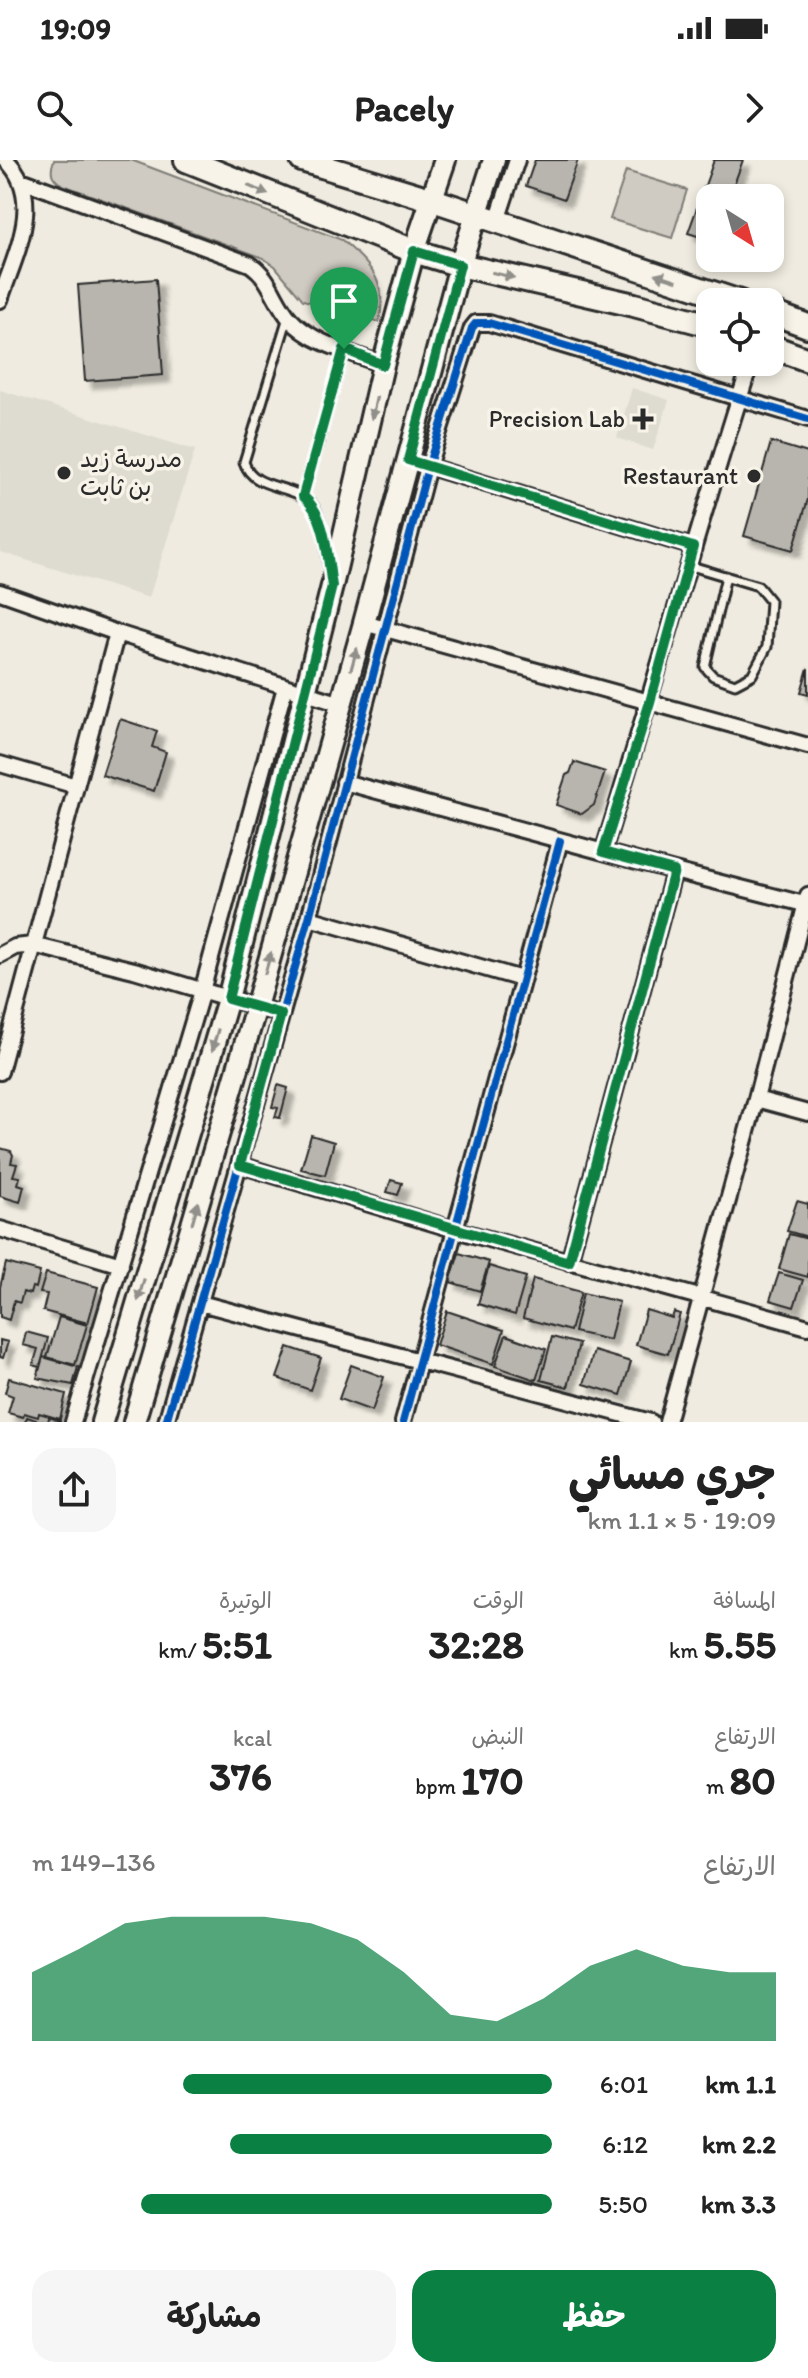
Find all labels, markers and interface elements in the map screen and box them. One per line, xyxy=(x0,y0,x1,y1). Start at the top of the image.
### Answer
text: 19:09 xyxy=(40,10,111,47)
icon: search xyxy=(32,86,76,130)
icon: forward xyxy=(732,86,776,130)
text: Pacely xyxy=(354,87,454,130)
one-way arrow xyxy=(246,184,270,197)
north arrow xyxy=(696,184,784,272)
map controls xyxy=(696,184,784,376)
pin xyxy=(310,267,378,349)
one-way arrow xyxy=(491,269,516,282)
one-way arrow xyxy=(653,270,677,283)
icon: arrive xyxy=(322,279,366,323)
button: locate xyxy=(696,288,784,376)
one-way arrow xyxy=(367,396,379,421)
place label: Precision Lab xyxy=(489,404,625,433)
marker: Precision Lab xyxy=(632,408,654,430)
place label: مدرسة زيد بن ثابت xyxy=(80,444,182,501)
place label: Restaurant xyxy=(623,461,738,490)
marker: مدرسة زيد بن ثابت xyxy=(55,464,73,482)
marker: Restaurant xyxy=(745,467,763,485)
one-way arrow xyxy=(348,647,361,671)
one-way arrow xyxy=(262,951,275,975)
one-way arrow xyxy=(208,1029,221,1053)
one-way arrow xyxy=(190,1200,202,1225)
one-way arrow xyxy=(134,1278,147,1302)
text: جري مسائي xyxy=(568,1447,776,1500)
button: share xyxy=(32,1448,116,1532)
text: 19:09 · 5 × 1.1 km xyxy=(588,1504,776,1536)
text: الوتيرة xyxy=(219,1587,272,1614)
text: الوقت xyxy=(473,1587,524,1614)
text: المسافة xyxy=(713,1587,776,1614)
text: 5:51 xyxy=(202,1620,272,1668)
text: 32:28 xyxy=(428,1620,524,1668)
text: 5.55 xyxy=(703,1620,776,1668)
text: /km xyxy=(158,1637,202,1664)
text: km xyxy=(669,1637,703,1664)
text: النبض xyxy=(471,1723,524,1750)
text: الارتفاع xyxy=(714,1723,776,1750)
text: kcal xyxy=(233,1725,272,1752)
text: 376 xyxy=(209,1752,272,1800)
text: 170 xyxy=(461,1756,524,1804)
text: 80 xyxy=(729,1756,776,1804)
text: bpm xyxy=(415,1773,461,1800)
text: m xyxy=(706,1773,729,1800)
text: 136–149 m xyxy=(32,1846,156,1878)
text: الارتفاع xyxy=(703,1850,776,1882)
text: 6:01 xyxy=(600,2068,648,2100)
text: 1.1 km xyxy=(705,2068,776,2100)
text: 6:12 xyxy=(602,2128,648,2160)
text: 2.2 km xyxy=(702,2128,776,2160)
text: 5:50 xyxy=(598,2188,648,2220)
text: 3.3 km xyxy=(701,2188,776,2220)
button: مشاركة xyxy=(32,2270,396,2362)
button: حفظ xyxy=(412,2270,776,2362)

